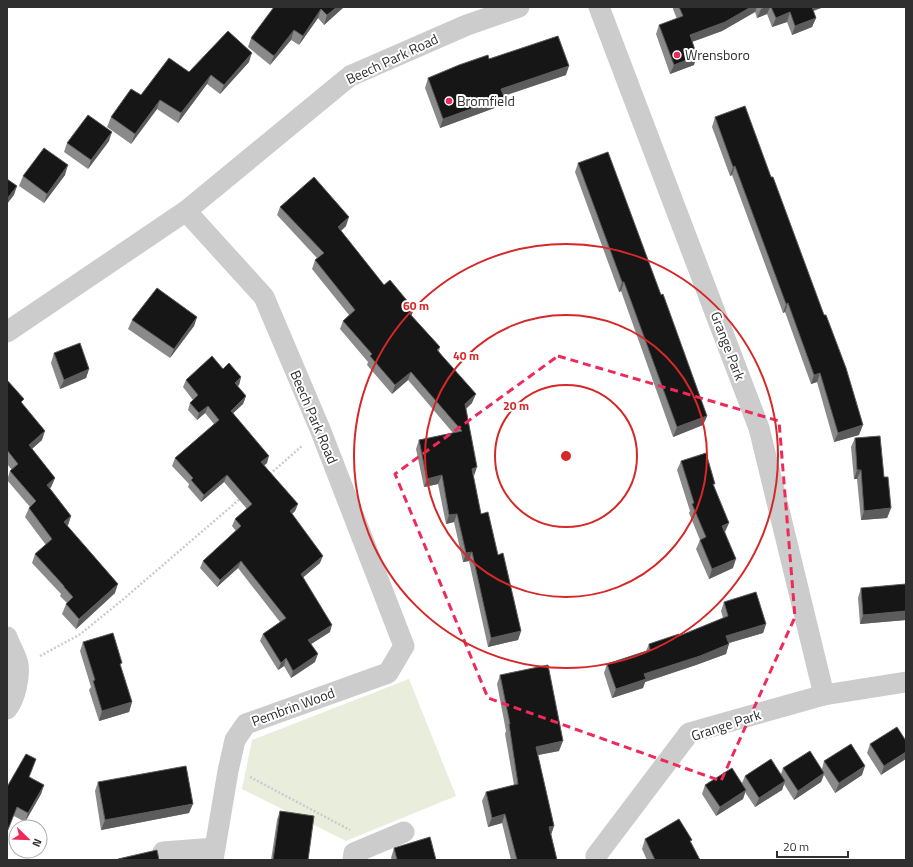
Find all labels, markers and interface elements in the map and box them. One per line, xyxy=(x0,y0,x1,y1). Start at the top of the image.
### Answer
street label: Beech Park Road xyxy=(342,28,441,89)
place label: Wrensboro xyxy=(685,44,750,65)
marker: Wrensboro xyxy=(672,50,682,60)
place label: Bromfield xyxy=(457,90,515,111)
marker: Bromfield xyxy=(444,96,454,106)
text: 60 m xyxy=(403,296,429,315)
street label: Grange Park xyxy=(706,308,751,384)
text: 40 m xyxy=(453,346,479,365)
street label: Beech Park Road xyxy=(285,367,344,467)
text: 20 m xyxy=(503,396,529,415)
centre of rings xyxy=(559,449,573,463)
street label: Pembrin Wood xyxy=(248,682,337,731)
street label: Grange Park xyxy=(688,703,764,746)
north arrow xyxy=(8,819,48,859)
scale bar xyxy=(777,833,848,859)
text: N xyxy=(28,836,46,850)
text: 20 m xyxy=(783,837,809,856)

